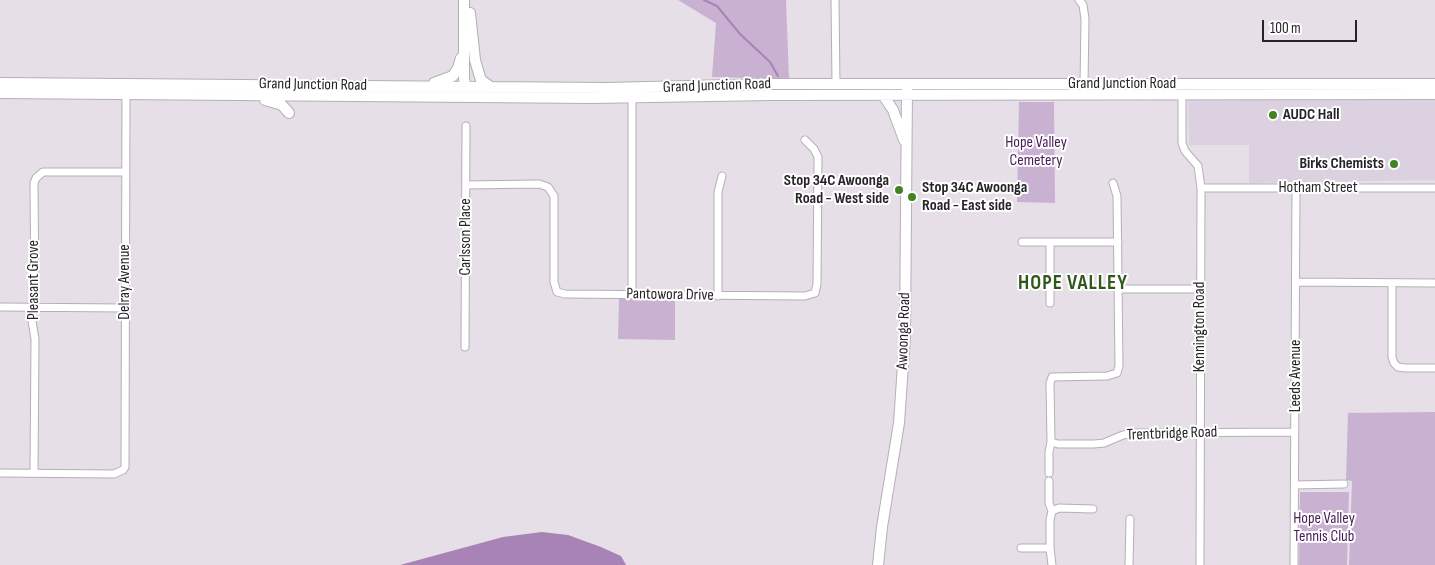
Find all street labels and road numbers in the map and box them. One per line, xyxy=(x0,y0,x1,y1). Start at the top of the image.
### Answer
street label: Grand Junction Road xyxy=(259,74,367,96)
street label: Grand Junction Road xyxy=(1068,74,1176,94)
street label: Grand Junction Road xyxy=(663,75,771,97)
street label: Hotham Street xyxy=(1278,178,1358,198)
street label: Carlsson Place xyxy=(456,198,476,276)
street label: Pleasant Grove xyxy=(24,240,44,320)
street label: Delray Avenue xyxy=(115,244,135,320)
street label: Kennington Road xyxy=(1190,282,1210,372)
street label: Pantowora Drive xyxy=(626,285,714,305)
street label: Awoonga Road xyxy=(893,292,915,370)
street label: Leeds Avenue xyxy=(1286,340,1306,412)
street label: Trentbridge Road xyxy=(1126,423,1218,445)

